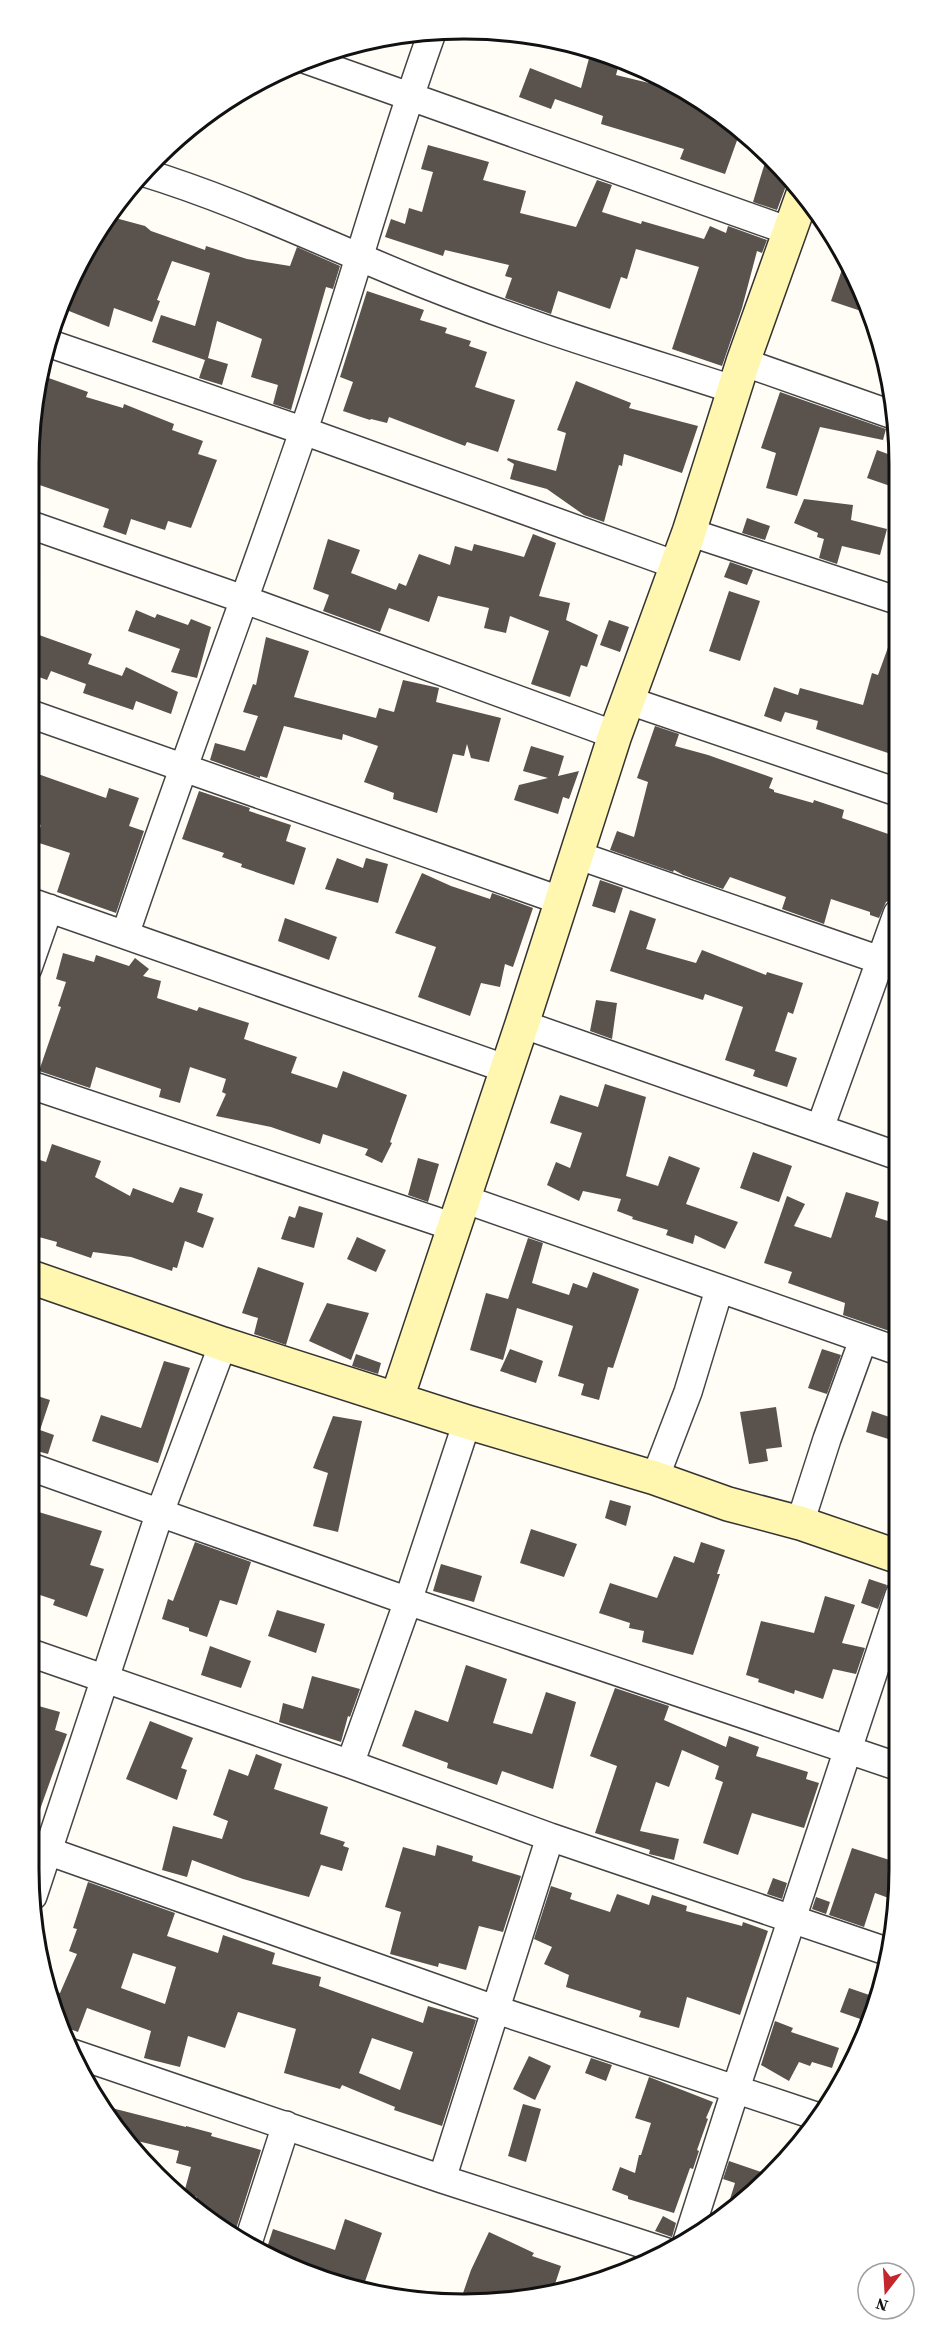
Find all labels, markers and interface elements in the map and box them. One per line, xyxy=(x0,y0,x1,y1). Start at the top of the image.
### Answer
north arrow xyxy=(856,2261,916,2321)
text: N xyxy=(872,2293,890,2318)

